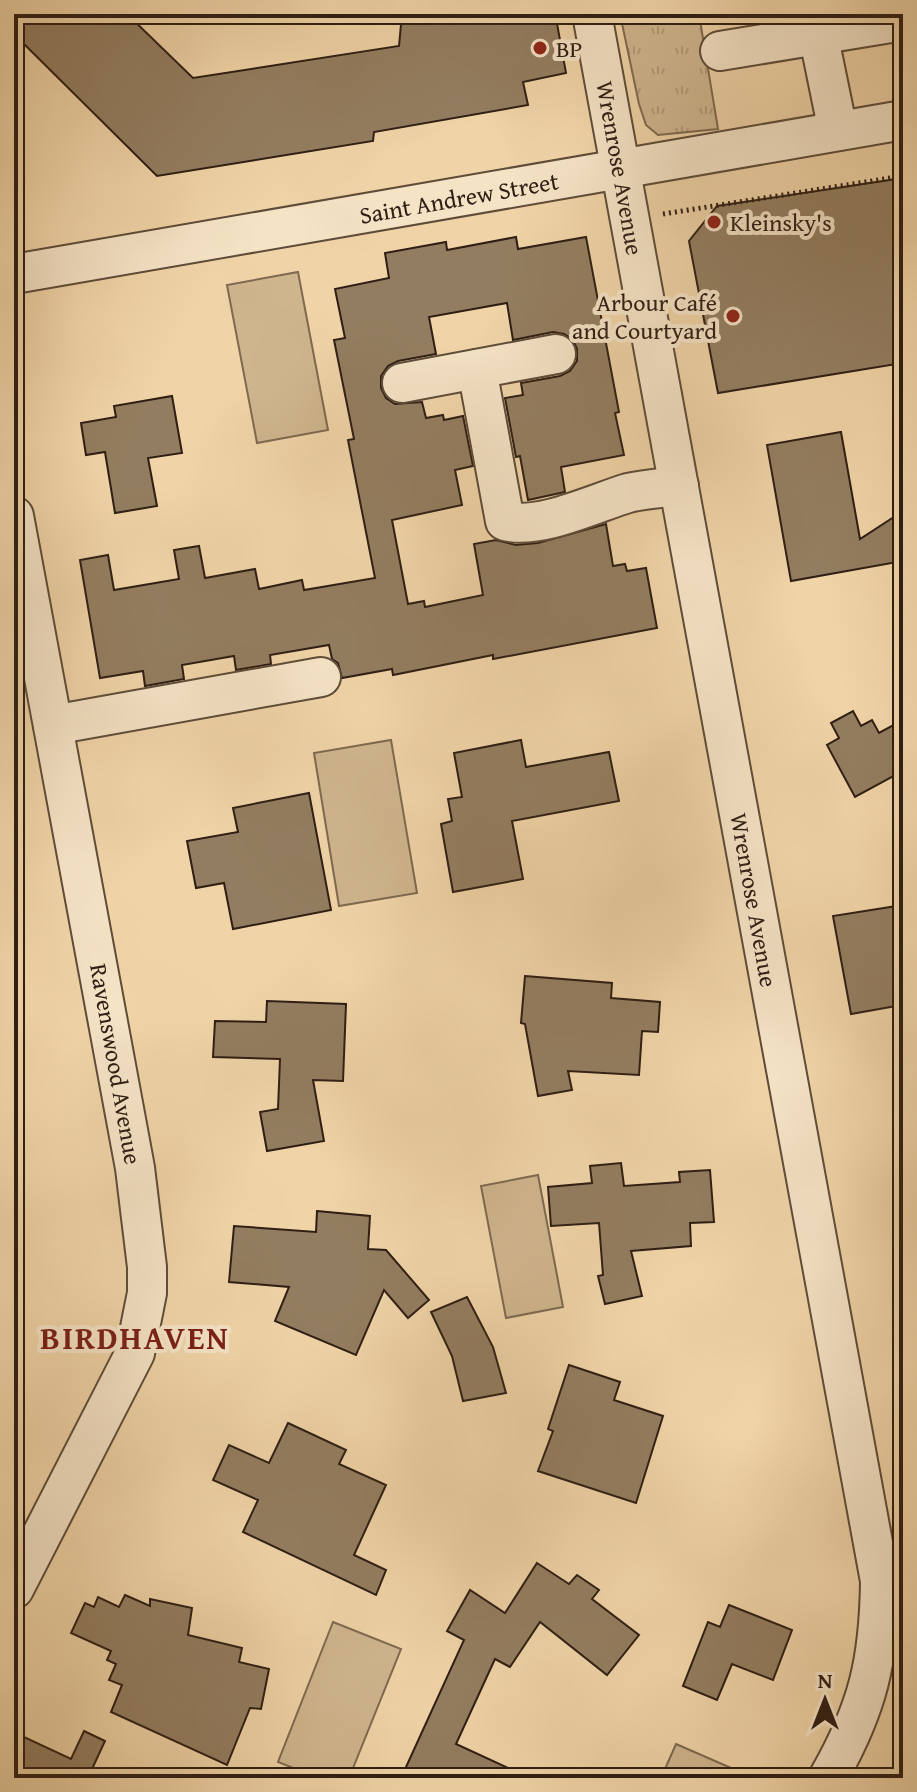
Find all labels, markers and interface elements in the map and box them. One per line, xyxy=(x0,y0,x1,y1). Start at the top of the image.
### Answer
place label: BP xyxy=(556,31,583,66)
marker: BP xyxy=(531,39,549,57)
street label: Wrenrose Avenue xyxy=(587,78,653,258)
street label: Saint Andrew Street xyxy=(357,163,562,233)
place label: Kleinsky's xyxy=(730,205,832,240)
marker: Kleinsky's xyxy=(705,213,723,231)
place label: Arbour Café and Courtyard xyxy=(572,285,717,348)
marker: Arbour Café and Courtyard xyxy=(724,307,742,325)
street label: Wrenrose Avenue xyxy=(721,810,787,990)
street label: Ravenswood Avenue xyxy=(81,961,151,1167)
district label: BIRDHAVEN xyxy=(40,1314,230,1361)
north arrow xyxy=(785,1660,865,1740)
text: N xyxy=(818,1664,833,1696)

